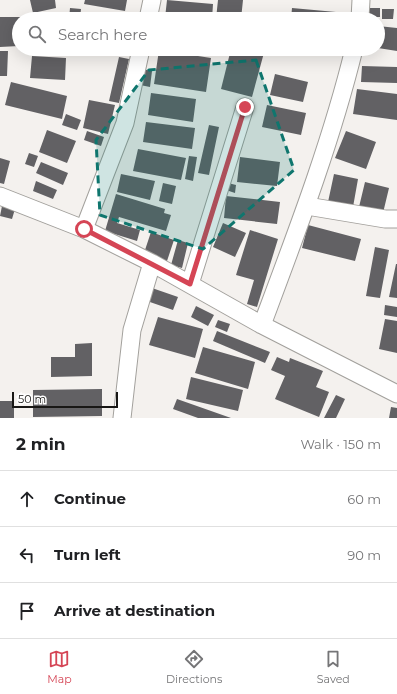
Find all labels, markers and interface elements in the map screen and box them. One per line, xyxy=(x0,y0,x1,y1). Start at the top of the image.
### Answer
search box xyxy=(12,12,385,56)
icon: search xyxy=(26,23,48,45)
text: Search here xyxy=(58,25,147,44)
route end xyxy=(236,98,254,116)
route start xyxy=(75,220,93,238)
scale bar xyxy=(12,390,118,409)
text: 50 m xyxy=(18,392,46,406)
text: 2 min xyxy=(16,434,66,454)
text: Walk · 150 m xyxy=(300,436,381,452)
icon: ahead xyxy=(16,488,38,510)
text: Continue xyxy=(54,489,126,508)
text: 60 m xyxy=(347,491,381,507)
icon: left xyxy=(16,544,38,566)
text: Turn left xyxy=(54,545,121,564)
text: 90 m xyxy=(347,547,381,563)
icon: arrive xyxy=(16,600,38,622)
text: Arrive at destination xyxy=(54,601,215,620)
tab: Map xyxy=(47,648,72,686)
tab: Directions xyxy=(166,648,222,686)
tab: Saved xyxy=(317,648,350,686)

